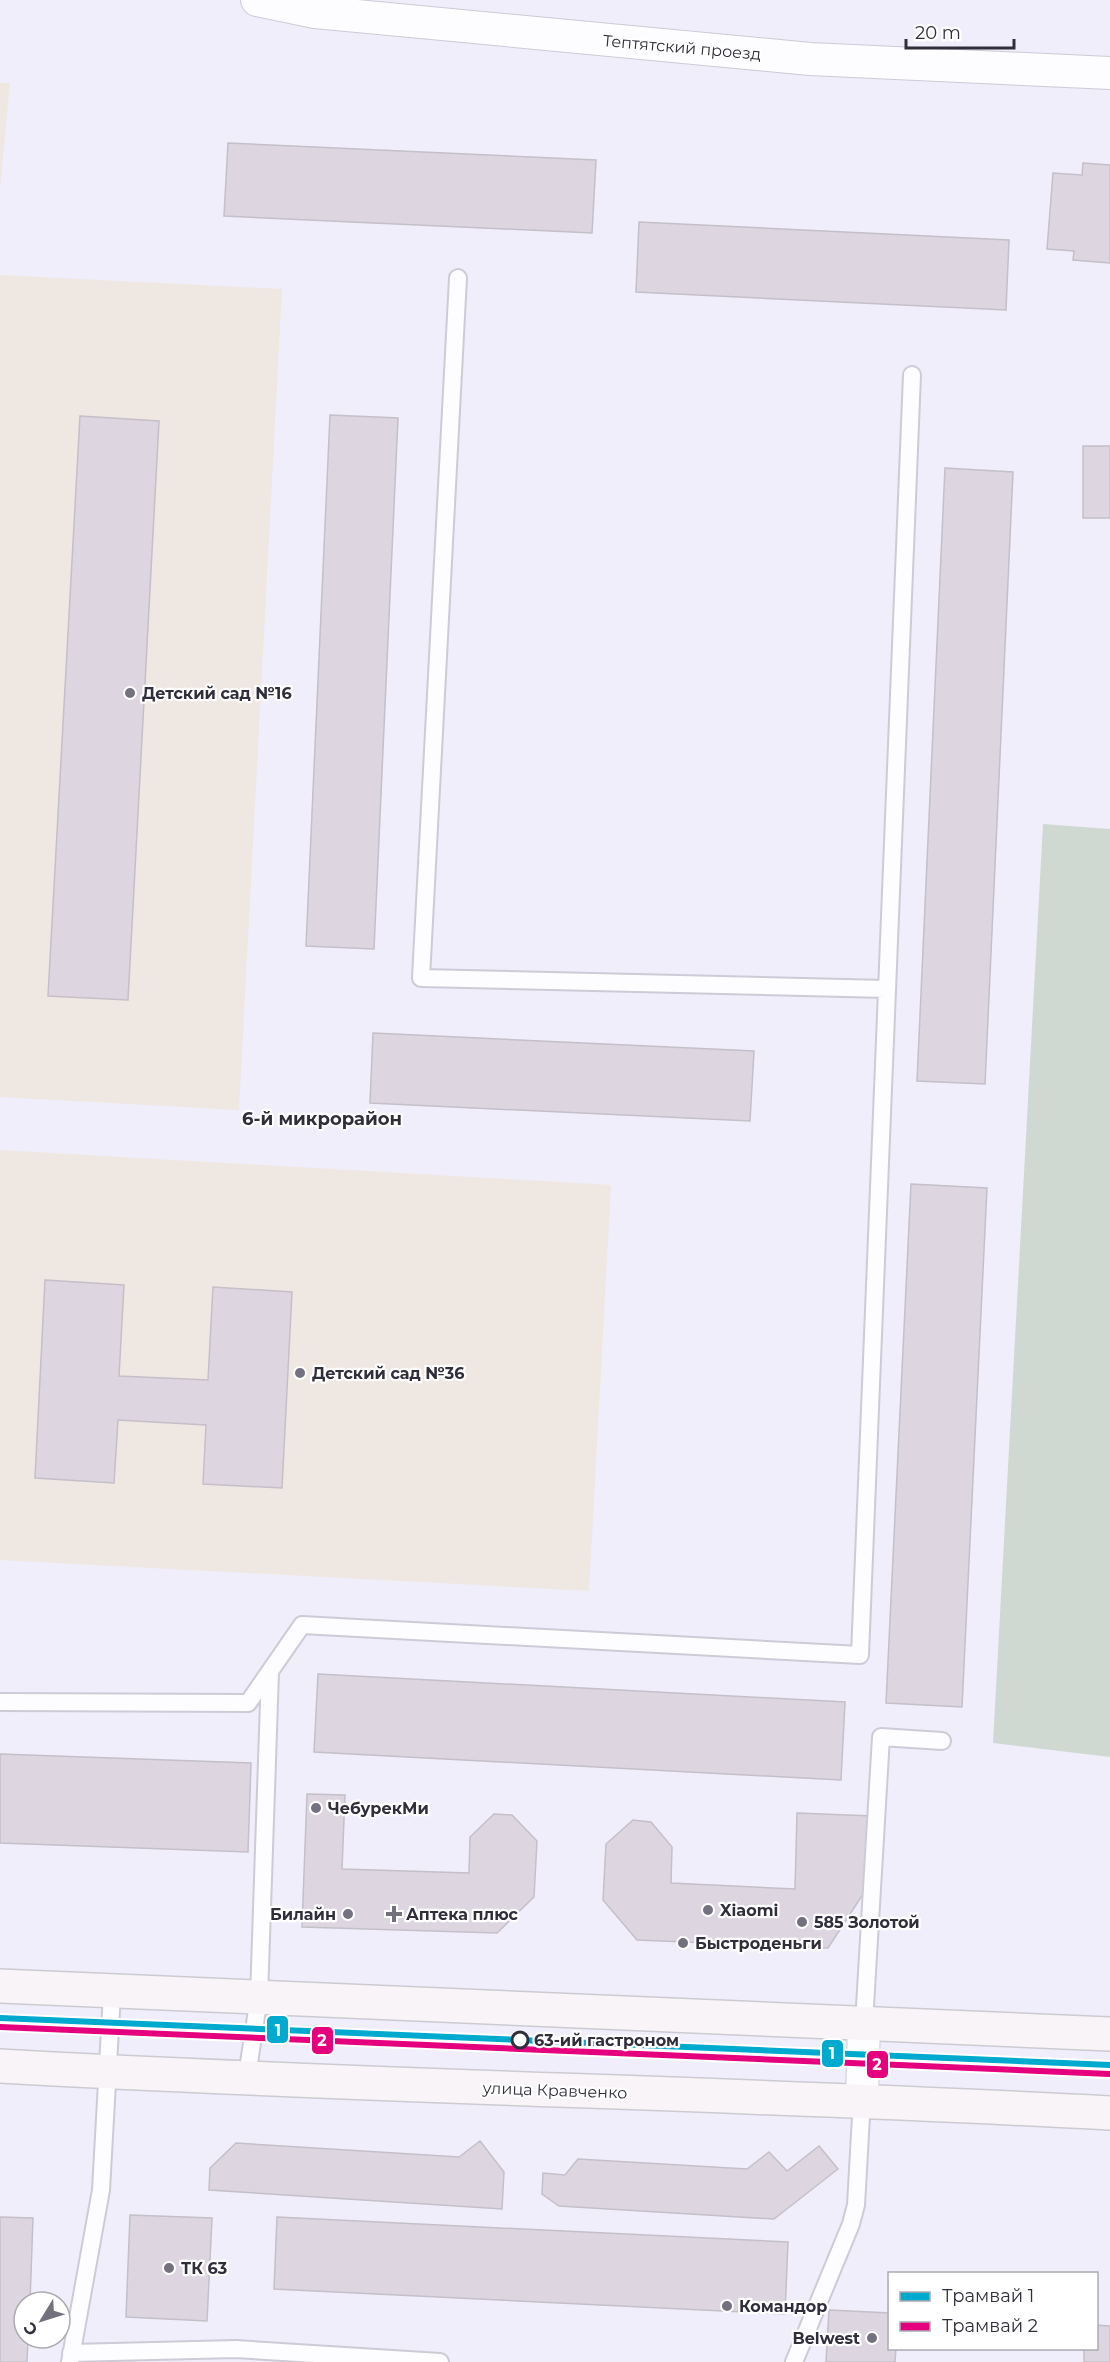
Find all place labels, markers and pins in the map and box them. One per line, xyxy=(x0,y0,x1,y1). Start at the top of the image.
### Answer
place label: Детский сад №16 xyxy=(142,684,292,703)
marker: Детский сад №16 xyxy=(123,686,137,700)
place label: Детский сад №36 xyxy=(312,1364,464,1383)
marker: Детский сад №36 xyxy=(293,1366,307,1380)
place label: ЧебурекМи xyxy=(328,1799,429,1818)
marker: ЧебурекМи xyxy=(309,1801,323,1815)
place label: Xiaomi xyxy=(720,1901,778,1920)
marker: Xiaomi xyxy=(701,1903,715,1917)
place label: Билайн xyxy=(270,1905,336,1924)
place label: Аптека плюс xyxy=(406,1905,519,1924)
marker: Билайн xyxy=(341,1907,355,1921)
marker: Аптека плюс xyxy=(387,1907,401,1921)
place label: 585 Золотой xyxy=(814,1913,920,1932)
marker: 585 Золотой xyxy=(795,1915,809,1929)
place label: Быстроденьги xyxy=(695,1934,822,1953)
marker: Быстроденьги xyxy=(676,1936,690,1950)
marker: 63-ий гастроном xyxy=(511,2031,529,2049)
place label: 63-ий гастроном xyxy=(534,2031,679,2050)
place label: ТК 63 xyxy=(181,2259,227,2278)
marker: ТК 63 xyxy=(162,2261,176,2275)
place label: Командор xyxy=(739,2297,827,2316)
marker: Командор xyxy=(720,2299,734,2313)
place label: Belwest xyxy=(793,2329,860,2348)
marker: Belwest xyxy=(865,2331,879,2345)

